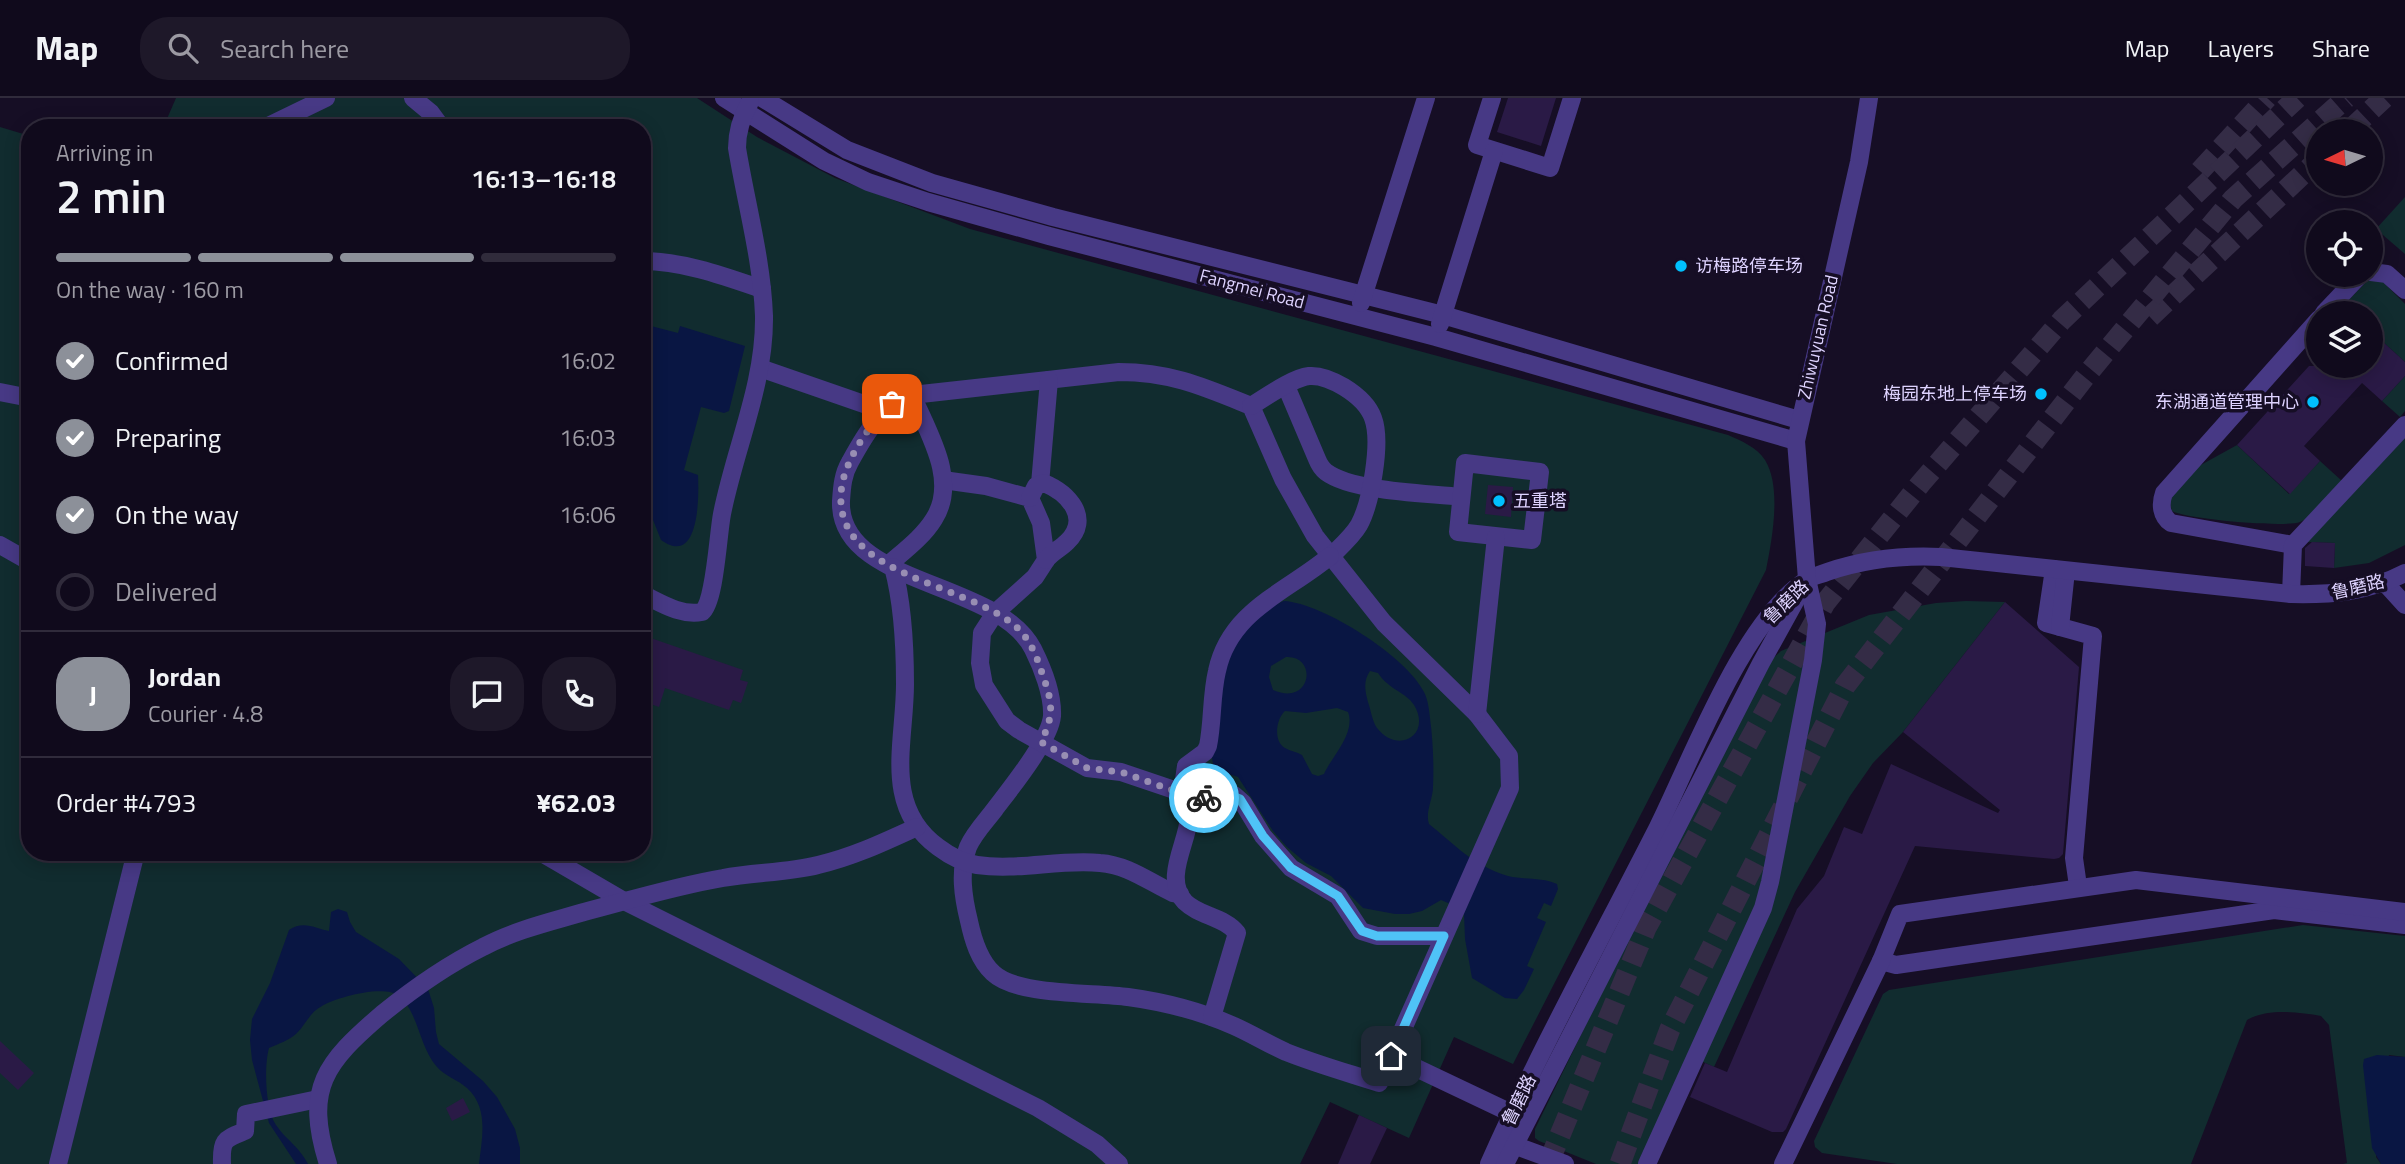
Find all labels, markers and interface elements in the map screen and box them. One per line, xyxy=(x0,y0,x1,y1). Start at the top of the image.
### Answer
search box xyxy=(140,17,630,80)
text: Map xyxy=(35,23,98,73)
icon: search xyxy=(164,29,202,67)
text: Search here xyxy=(220,29,349,68)
text: Map xyxy=(2125,30,2170,66)
text: Layers xyxy=(2208,30,2274,66)
text: Share xyxy=(2312,30,2370,66)
north arrow xyxy=(2306,119,2384,196)
map controls xyxy=(2306,119,2383,378)
text: Arriving in xyxy=(56,135,153,170)
text: 16:13–16:18 xyxy=(471,159,616,198)
text: 2 min xyxy=(56,161,167,231)
button: locate xyxy=(2306,210,2383,287)
place label: 访梅路停车场 xyxy=(1695,252,1803,279)
marker: 访梅路停车场 xyxy=(1673,258,1689,274)
street label: Fangmei Road xyxy=(1197,262,1308,316)
text: On the way · 160 m xyxy=(56,272,244,307)
street label: Zhiwuyuan Road xyxy=(1790,272,1845,402)
button: layers xyxy=(2306,301,2383,378)
text: Confirmed xyxy=(115,341,229,380)
icon: check xyxy=(56,342,94,380)
text: 16:02 xyxy=(559,343,616,378)
pin xyxy=(862,374,922,434)
place label: 梅园东地上停车场 xyxy=(1883,380,2027,407)
icon: bag xyxy=(873,385,911,423)
marker: 梅园东地上停车场 xyxy=(2033,386,2049,402)
place label: 东湖通道管理中心 xyxy=(2155,388,2299,415)
marker: 东湖通道管理中心 xyxy=(2305,394,2321,410)
text: Preparing xyxy=(115,418,221,457)
icon: check xyxy=(56,419,94,457)
text: 16:03 xyxy=(559,420,616,455)
place label: 五重塔 xyxy=(1513,487,1567,514)
marker: 五重塔 xyxy=(1491,493,1507,509)
text: On the way xyxy=(115,495,239,534)
icon: check xyxy=(56,496,94,534)
text: 16:06 xyxy=(559,497,616,532)
street label: 鲁磨路 xyxy=(2329,567,2387,606)
text: Delivered xyxy=(115,572,218,611)
street label: 鲁磨路 xyxy=(1757,573,1814,630)
text: Jordan xyxy=(148,657,221,696)
button: chat xyxy=(450,657,524,731)
button: phone xyxy=(542,657,616,731)
text: J xyxy=(89,675,97,714)
text: Courier · 4.8 xyxy=(148,696,263,731)
courier xyxy=(1169,763,1239,833)
icon: bike xyxy=(1185,779,1223,817)
text: Order #4793 xyxy=(56,783,196,822)
text: ¥62.03 xyxy=(537,783,616,822)
pin xyxy=(1361,1026,1421,1086)
icon: home xyxy=(1372,1037,1410,1075)
street label: 鲁磨路 xyxy=(1495,1070,1543,1130)

